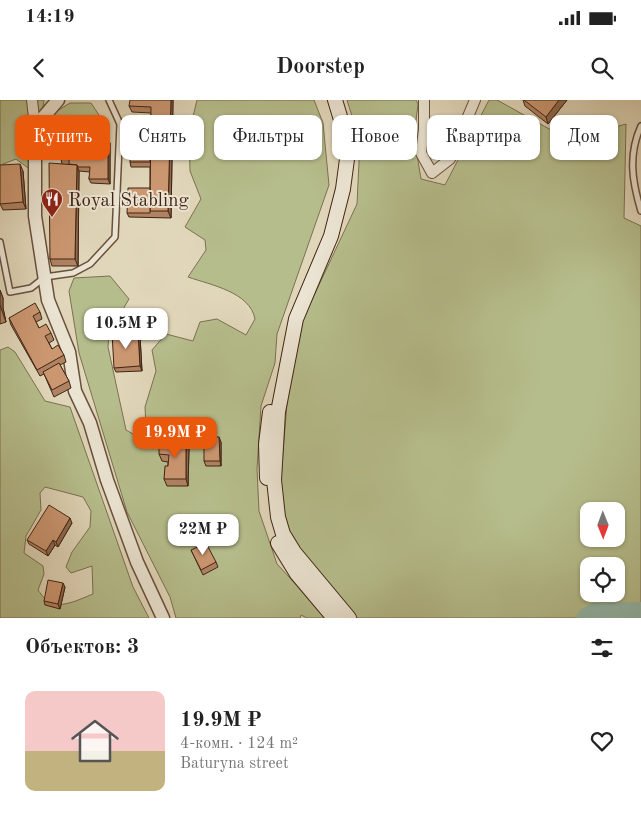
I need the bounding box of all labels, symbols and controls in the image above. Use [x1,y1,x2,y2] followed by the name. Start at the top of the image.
[25,8,74,27] text: 14:19
[25,54,53,82] icon: back
[588,54,616,82] icon: search
[276,56,365,78] text: Doorstep
[15,115,110,160] chip: Купить
[120,115,204,160] chip: Снять
[214,115,322,160] chip: Фильтры
[332,115,417,160] chip: Новое
[427,115,540,160] chip: Квартира
[550,115,618,160] chip: Дом
[40,187,64,218] restaurant icon: Royal Stabling
[68,192,189,211] place label: Royal Stabling
[80,308,172,350] pin: 10.5M ₽
[95,316,157,332] text: 10.5M ₽
[129,416,221,459] pin: 19.9M ₽
[144,425,206,441] text: 19.9M ₽
[580,502,625,548] north arrow
[580,502,625,602] map controls
[168,514,238,556] pin: 22M ₽
[179,522,227,538] text: 22M ₽
[580,557,625,602] button: locate
[588,634,616,662] icon: filters
[25,637,139,658] text: Объектов: 3
[180,710,262,731] text: 19.9M ₽
[65,711,125,771] icon: home
[588,727,616,755] icon: heart
[180,736,298,752] text: 4-комн. · 124 m²
[180,756,289,772] text: Baturyna street

